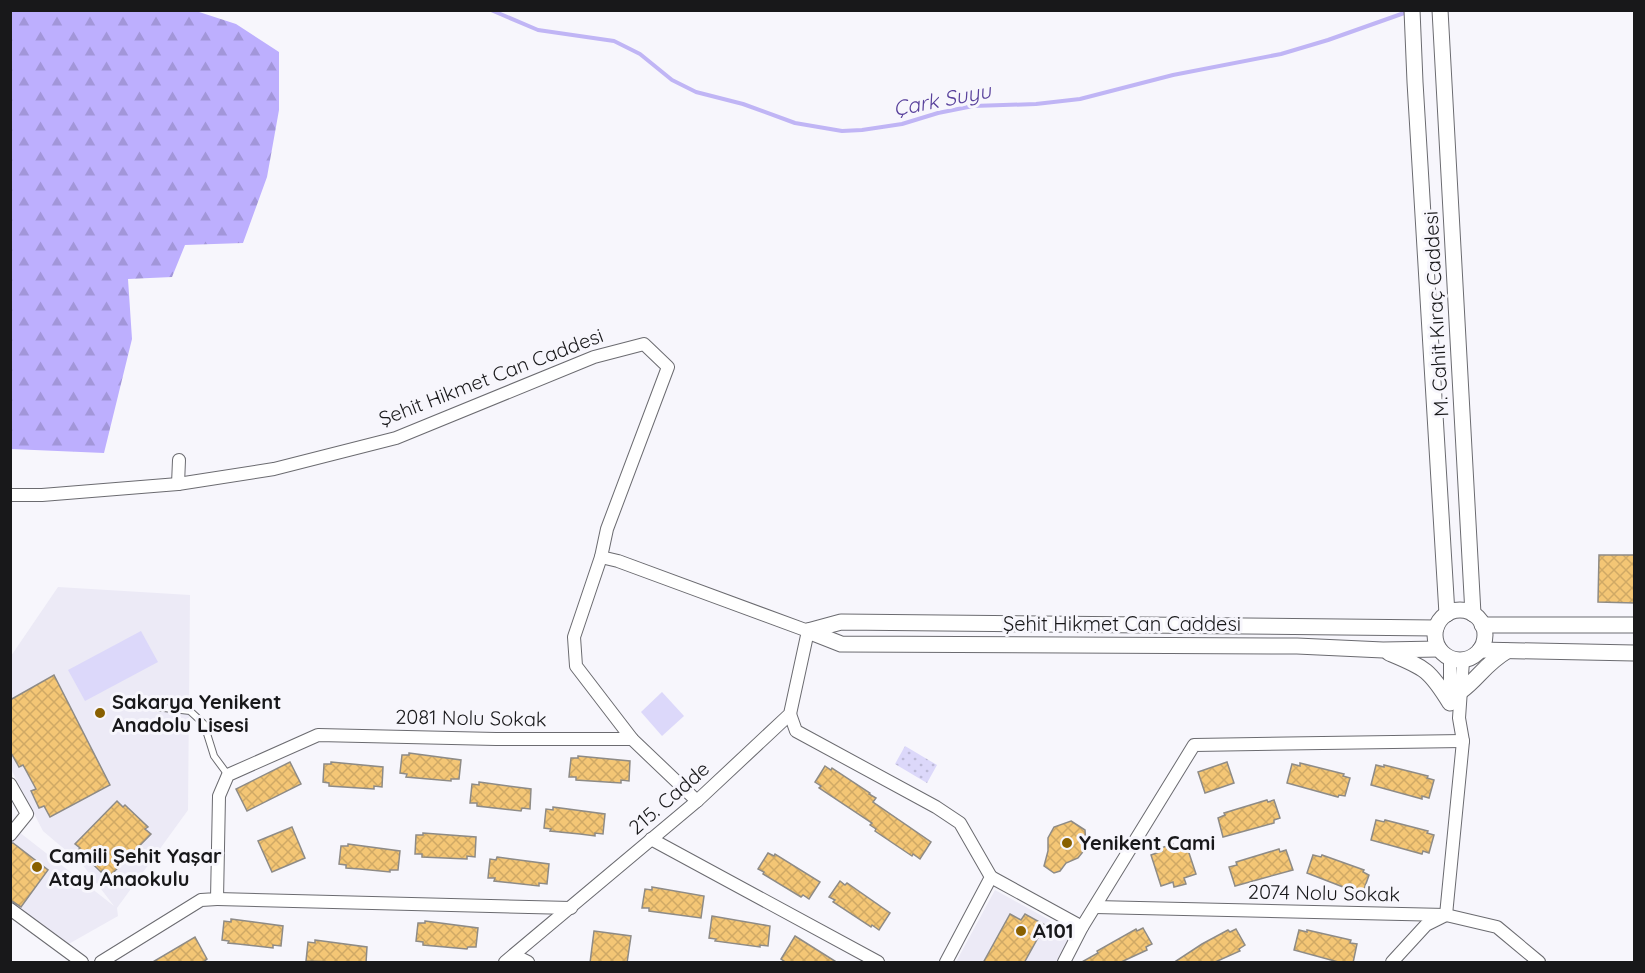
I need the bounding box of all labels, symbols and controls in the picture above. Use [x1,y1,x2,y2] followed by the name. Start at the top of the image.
[891,77,994,121] water label: Çark Suyu
[1418,210,1453,418] street label: M. Cahit Kıraç Caddesi
[375,322,606,431] street label: Şehit Hikmet Can Caddesi
[1003,611,1241,636] street label: Şehit Hikmet Can Caddesi
[112,689,281,737] place label: Sakarya Yenikent Anadolu Lisesi
[395,704,547,731] street label: 2081 Nolu Sokak
[93,706,107,720] marker: Sakarya Yenikent Anadolu Lisesi
[623,756,714,839] street label: 215. Cadde
[1079,830,1215,855] place label: Yenikent Cami
[1060,836,1074,850] marker: Yenikent Cami
[49,843,222,891] place label: Camili Şehit Yaşar Atay Anaokulu
[30,860,44,874] marker: Camili Şehit Yaşar Atay Anaokulu
[1248,879,1400,906] street label: 2074 Nolu Sokak
[1033,918,1074,943] place label: A101
[1014,924,1028,938] marker: A101

